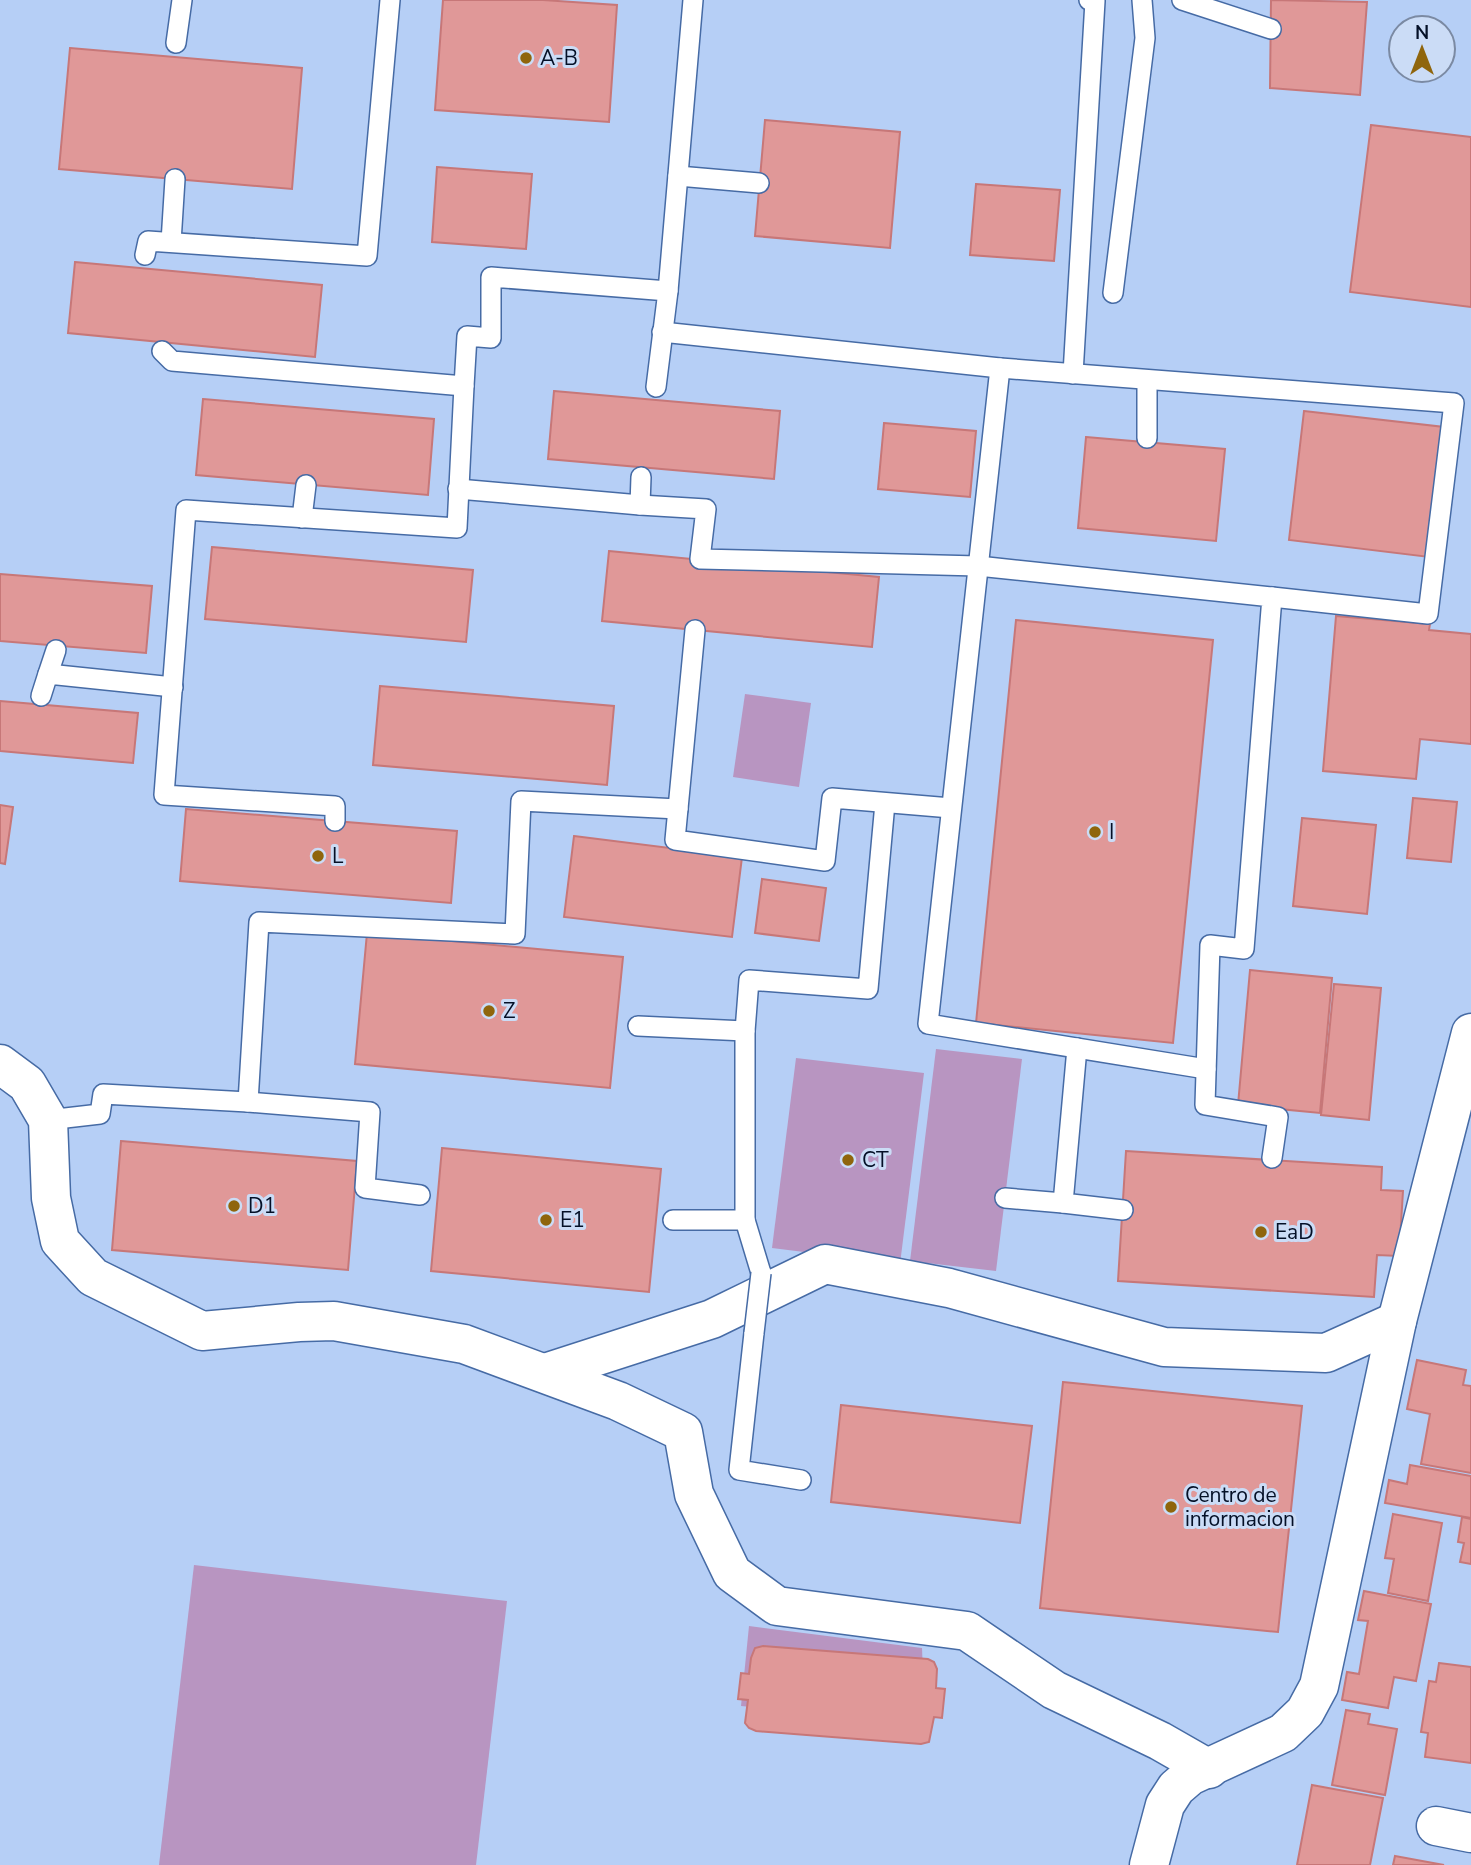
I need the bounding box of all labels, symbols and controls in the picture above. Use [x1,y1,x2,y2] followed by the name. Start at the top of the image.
[1387,14,1457,84] north arrow
[1415,20,1429,46] text: N
[540,44,578,72] place label: A-B
[518,50,534,66] marker: A-B
[1109,818,1114,846] place label: I
[1087,824,1103,840] marker: I
[332,842,344,870] place label: L
[310,848,326,864] marker: L
[503,997,515,1025] place label: Z
[481,1003,497,1019] marker: Z
[862,1146,889,1174] place label: CT
[840,1152,856,1168] marker: CT
[248,1192,276,1220] place label: D1
[226,1198,242,1214] marker: D1
[560,1206,585,1234] place label: E1
[538,1212,554,1228] marker: E1
[1275,1218,1314,1246] place label: EaD
[1253,1224,1269,1240] marker: EaD
[1185,1481,1295,1533] place label: Centro de informacion
[1163,1499,1179,1515] marker: Centro de informacion

